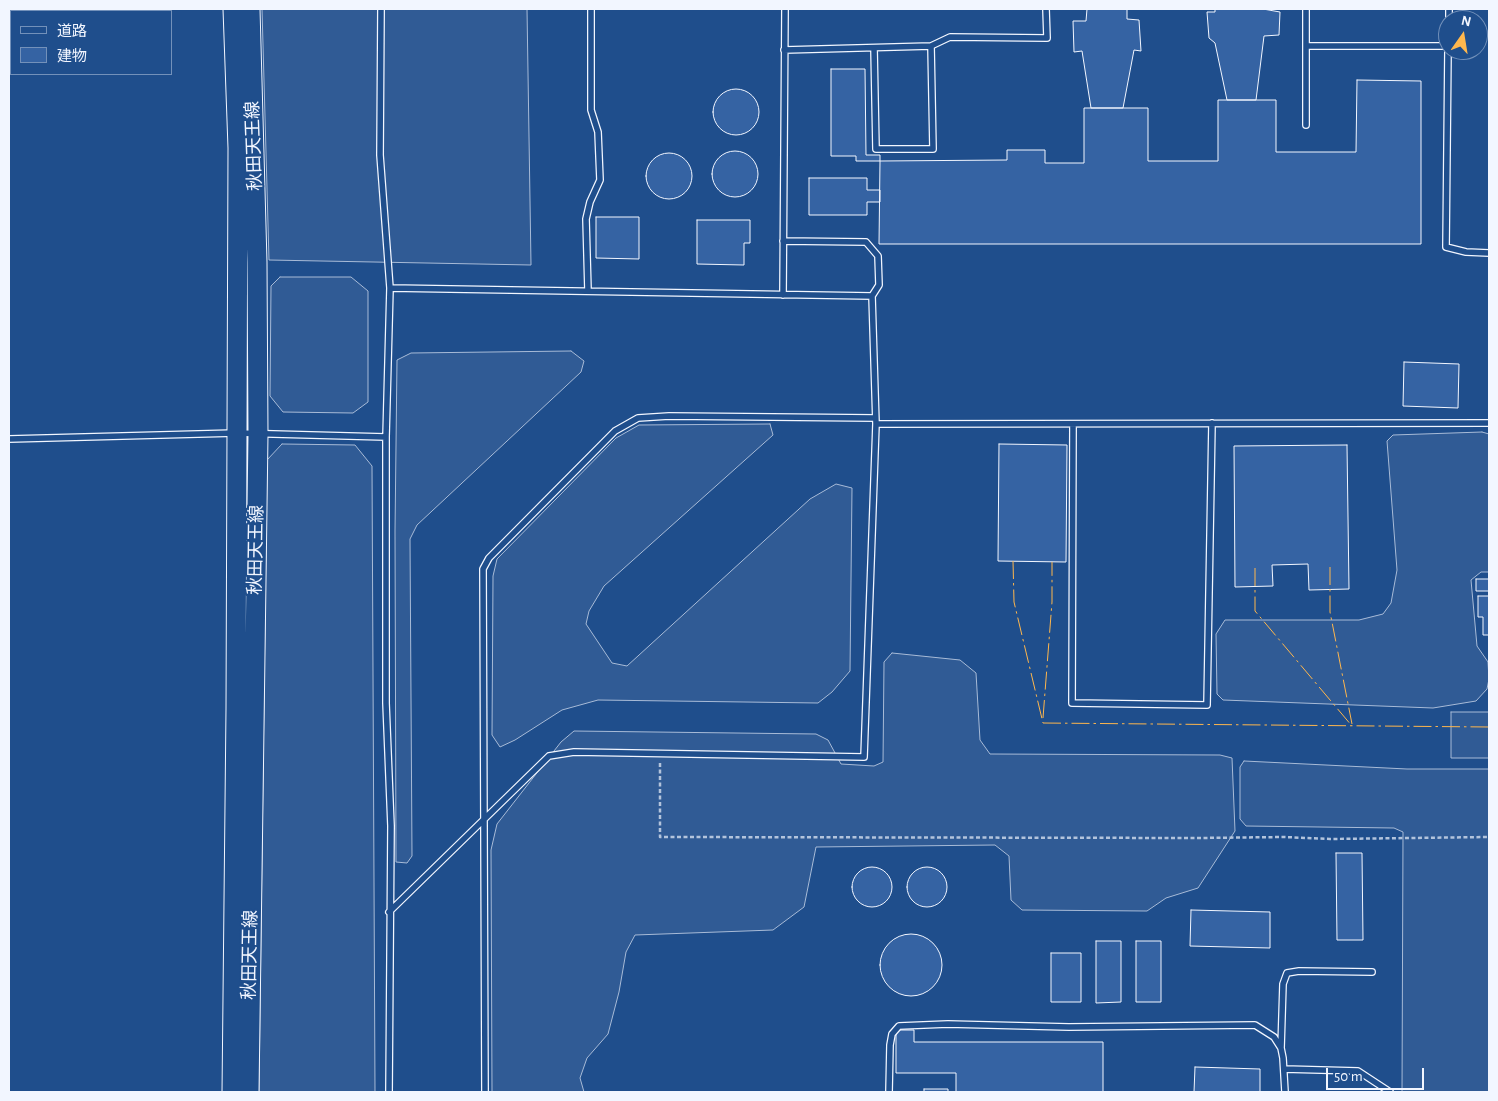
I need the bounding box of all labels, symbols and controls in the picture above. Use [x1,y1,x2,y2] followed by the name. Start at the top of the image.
[10,10,172,75] legend
[1438,10,1488,60] north arrow
[1460,13,1472,29] text: N
[57,24,87,39] text: 道路
[57,49,87,64] text: 建物
[242,101,266,191] street label: 秋田天王線
[244,505,268,595] street label: 秋田天王線
[238,910,262,1000] street label: 秋田天王線
[1328,1058,1426,1090] scale bar
[1334,1069,1363,1084] text: 50 m

